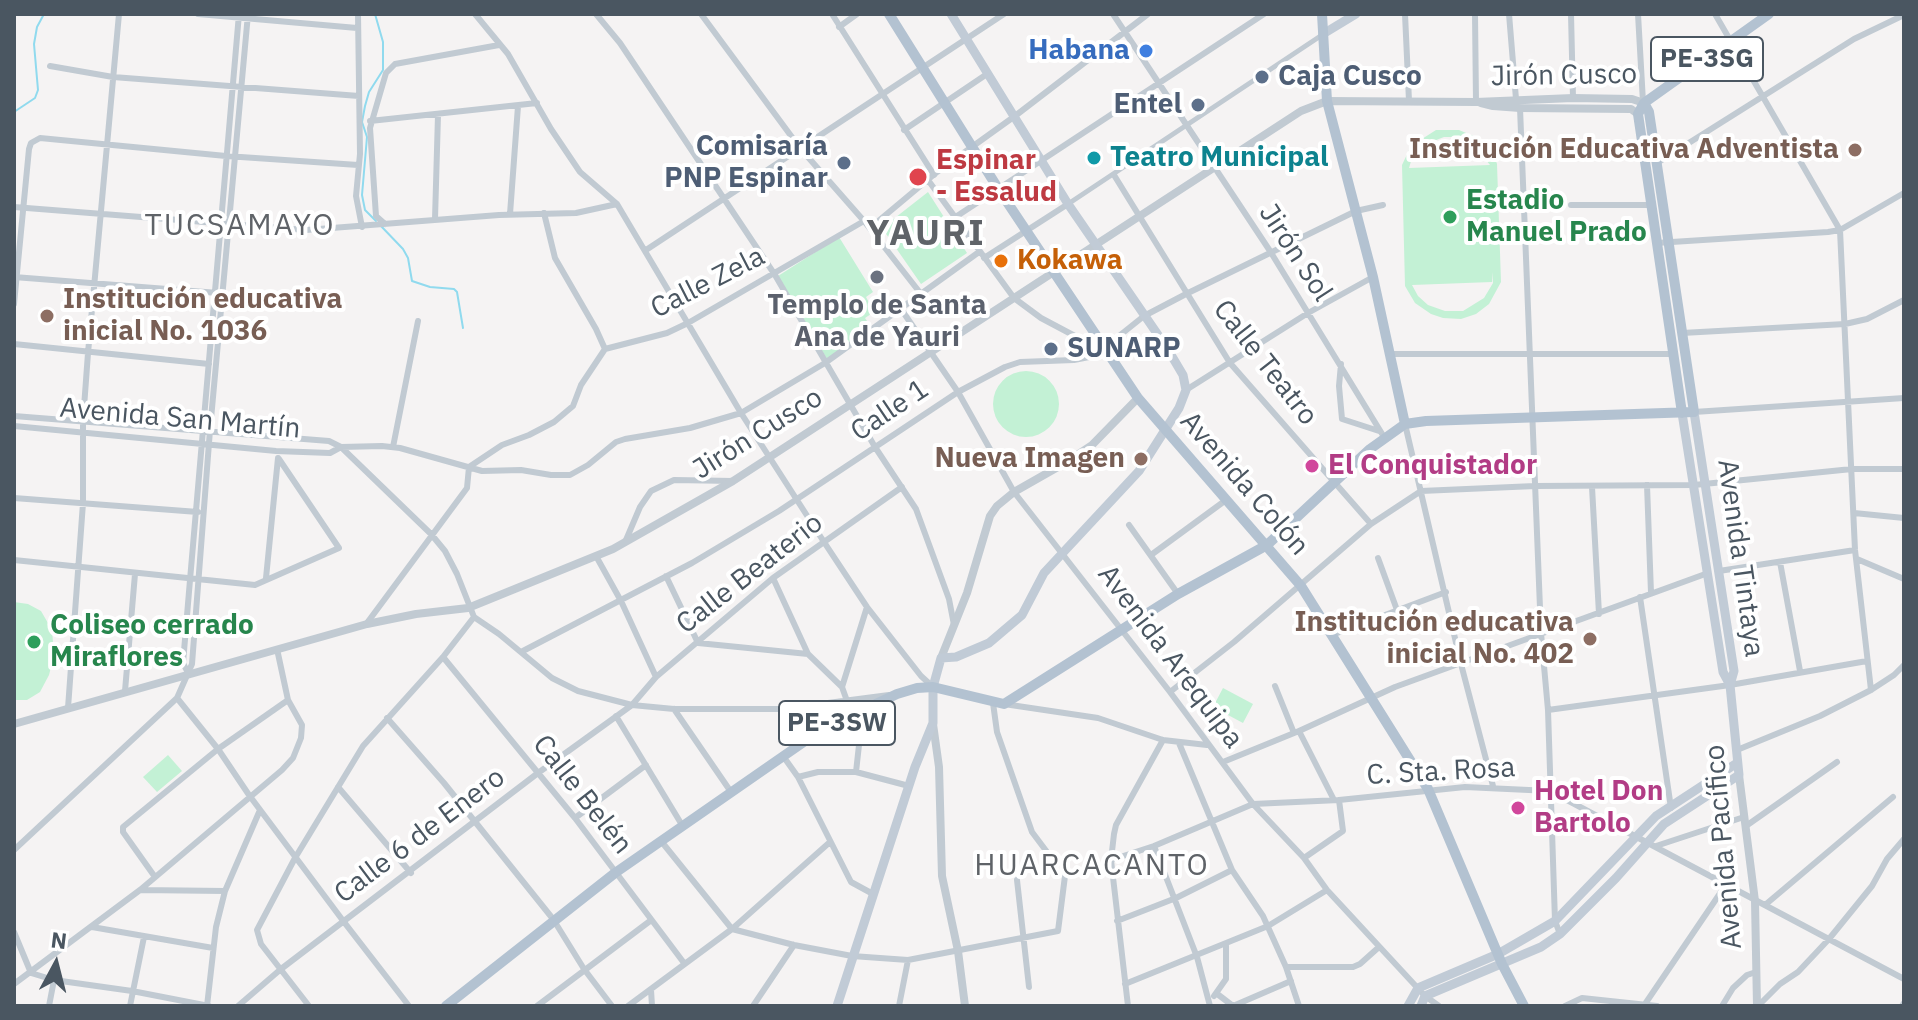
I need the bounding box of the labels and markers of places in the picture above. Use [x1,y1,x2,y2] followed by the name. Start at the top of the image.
[1028,34,1130,68] place label: Habana
[1137,42,1155,60] marker: Habana
[1278,60,1422,94] place label: Caja Cusco
[1253,68,1271,86] marker: Caja Cusco
[1113,88,1182,122] place label: Entel
[1189,96,1207,114] marker: Entel
[664,130,828,196] place label: Comisaría PNP Espinar
[1409,133,1839,167] place label: Institución Educativa Adventista
[1110,141,1329,175] place label: Teatro Municipal
[1846,141,1864,159] marker: Institución Educativa Adventista
[936,144,1057,210] place label: Espinar - Essalud
[1085,149,1103,167] marker: Teatro Municipal
[835,154,853,172] marker: Comisaría PNP Espinar
[907,166,929,188] marker: Espinar - Essalud
[1466,184,1647,250] place label: Estadio Manuel Prado
[1441,208,1459,226] marker: Estadio Manuel Prado
[1017,244,1123,278] place label: Kokawa
[992,252,1010,270] marker: Kokawa
[868,268,886,286] marker: Templo de Santa Ana de Yauri
[63,283,343,349] place label: Institución educativa inicial No. 1036
[767,289,987,355] place label: Templo de Santa Ana de Yauri
[38,307,56,325] marker: Institución educativa inicial No. 1036
[1067,332,1181,366] place label: SUNARP
[1042,340,1060,358] marker: SUNARP
[934,442,1125,476] place label: Nueva Imagen
[1328,449,1537,483] place label: El Conquistador
[1132,450,1150,468] marker: Nueva Imagen
[1303,457,1321,475] marker: El Conquistador
[1294,606,1574,672] place label: Institución educativa inicial No. 402
[50,609,254,675] place label: Coliseo cerrado Miraflores
[1581,630,1599,648] marker: Institución educativa inicial No. 402
[25,633,43,651] marker: Coliseo cerrado Miraflores
[1534,775,1663,841] place label: Hotel Don Bartolo
[1509,799,1527,817] marker: Hotel Don Bartolo

